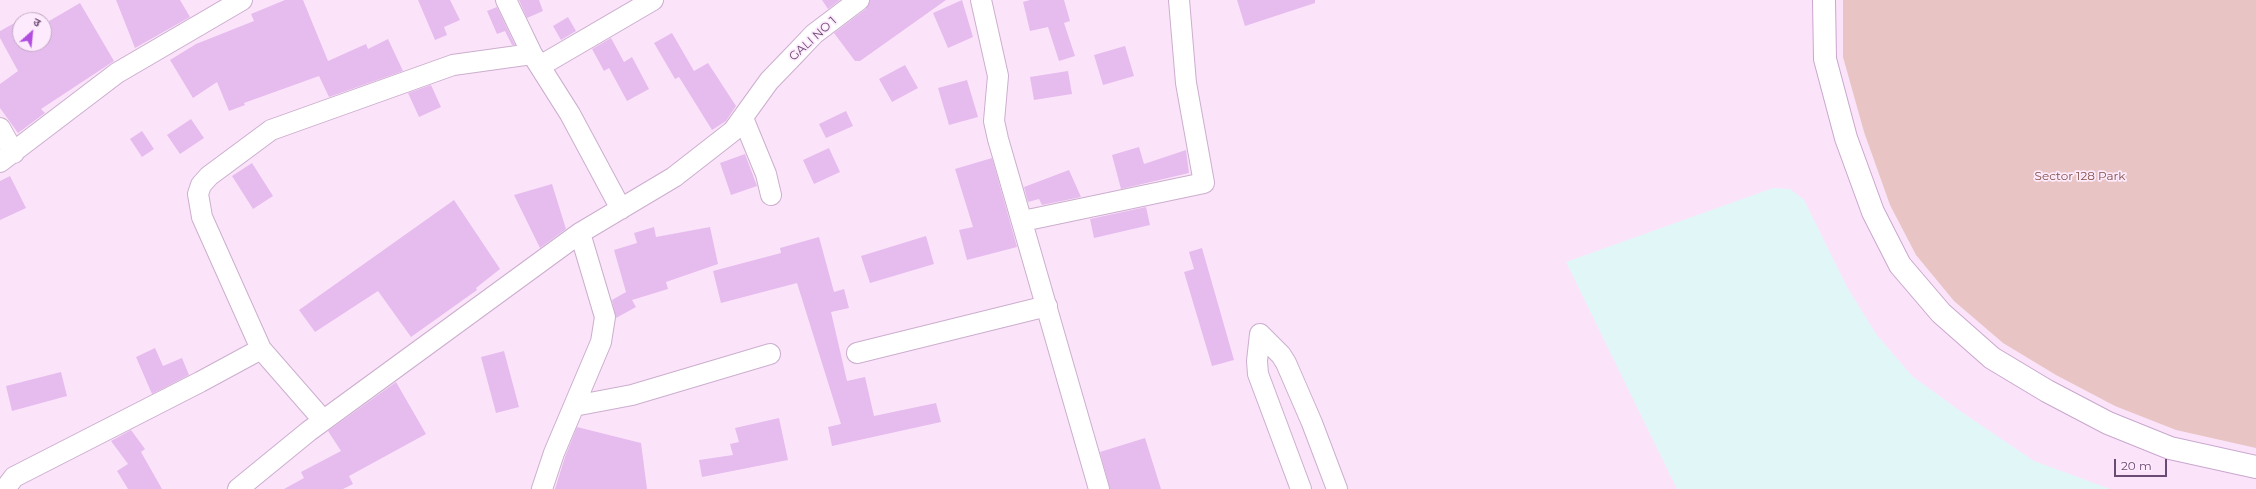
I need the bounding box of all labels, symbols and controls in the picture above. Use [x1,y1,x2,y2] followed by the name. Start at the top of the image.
[12,12,52,52] north arrow
[786,14,840,64] street label: GALI NO 1
[31,15,43,30] text: उ
[2035,169,2125,183] park label: Sector 128 Park
[2116,451,2169,477] scale bar
[2121,458,2152,473] text: 20 m

